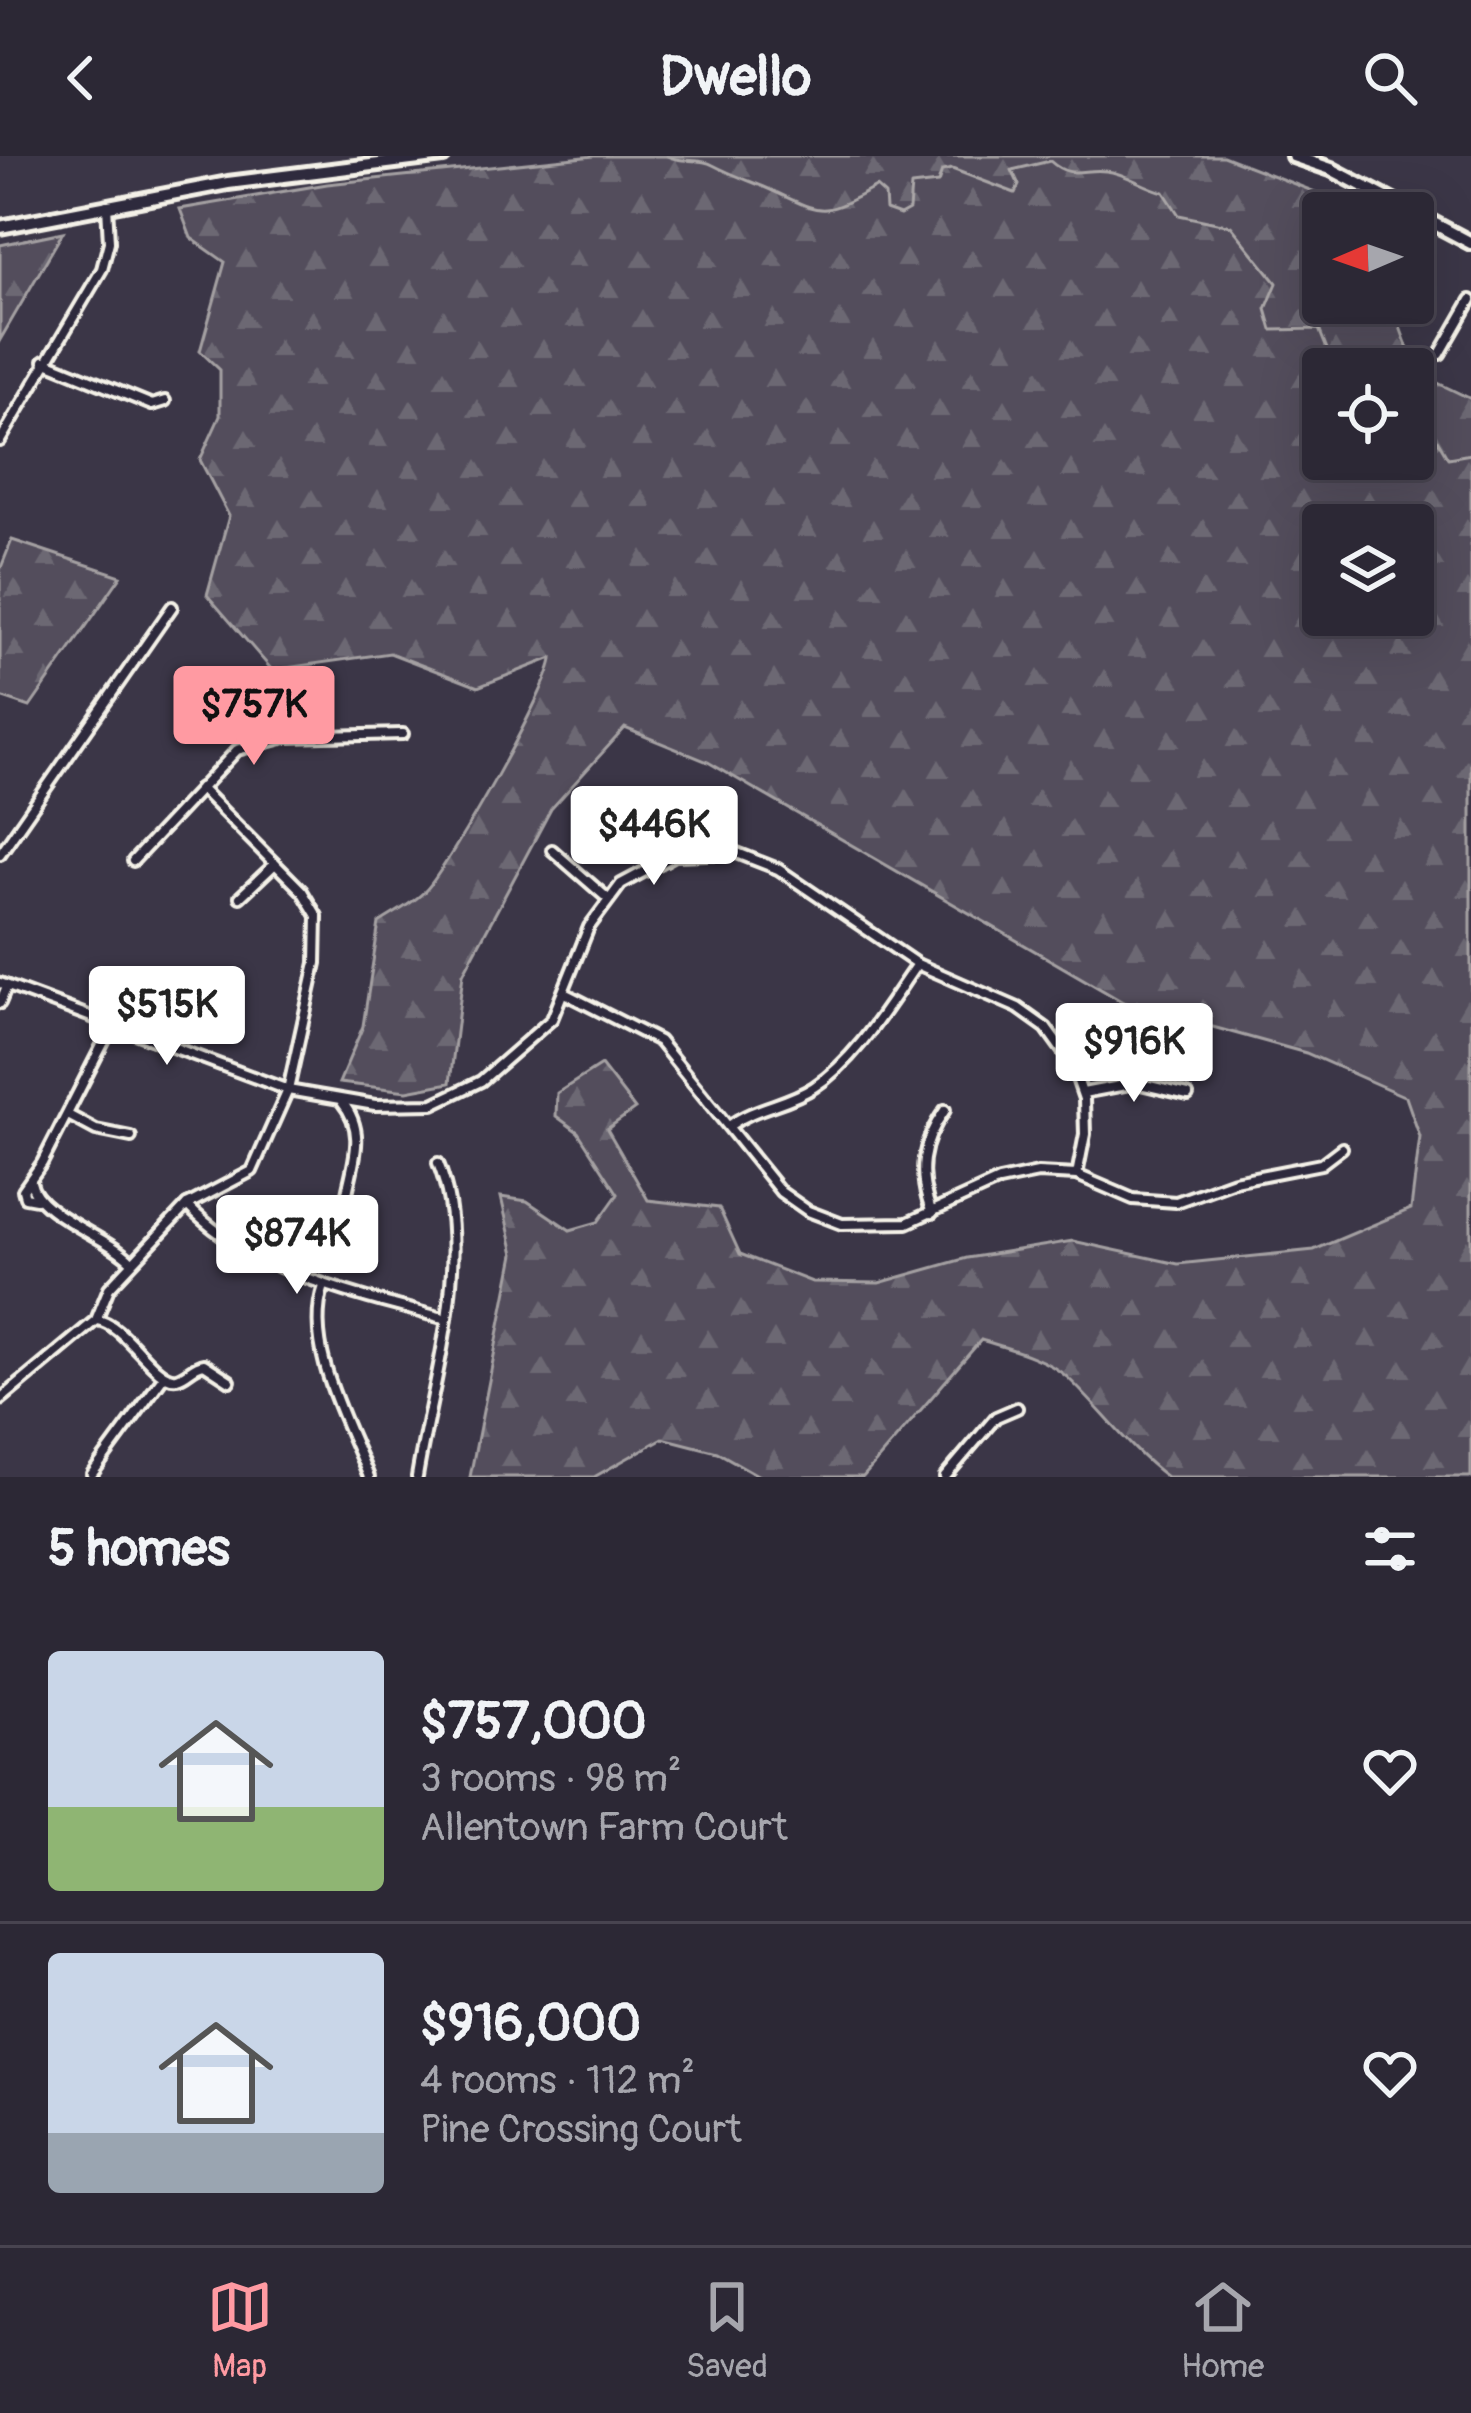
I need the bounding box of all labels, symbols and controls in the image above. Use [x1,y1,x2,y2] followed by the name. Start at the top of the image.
[660,44,811,112] text: Dwello
[48,45,114,111] icon: back
[1357,45,1423,111] icon: search
[1302,192,1434,324] north arrow
[1302,192,1434,636] map controls
[1302,348,1434,480] button: locate
[1302,504,1434,636] button: layers
[170,666,338,768] pin: $757K
[200,680,308,729] text: $757K
[570,786,738,888] pin: $446K
[598,800,710,849] text: $446K
[83,966,251,1068] pin: $515K
[116,980,218,1029] text: $515K
[1050,1003,1218,1105] pin: $916K
[1083,1017,1185,1066] text: $916K
[213,1195,381,1297] pin: $874K
[243,1209,351,1258] text: $874K
[1357,1516,1423,1582] icon: filters
[48,1517,230,1581] text: 5 homes
[420,1690,647,1754] text: $757,000
[144,1699,288,1843] icon: home
[1357,1738,1423,1804] icon: heart
[420,1754,681,1803] text: 3 rooms · 98 m²
[420,1803,788,1852] text: Allentown Farm Court
[420,1992,641,2056] text: $916,000
[144,2001,288,2145] icon: home
[1357,2040,1423,2106] icon: heart
[420,2056,695,2105] text: 4 rooms · 112 m²
[420,2105,742,2154] text: Pine Crossing Court
[207,2274,273,2387] tab: Map
[686,2274,768,2387] tab: Saved
[1181,2274,1264,2387] tab: Home

